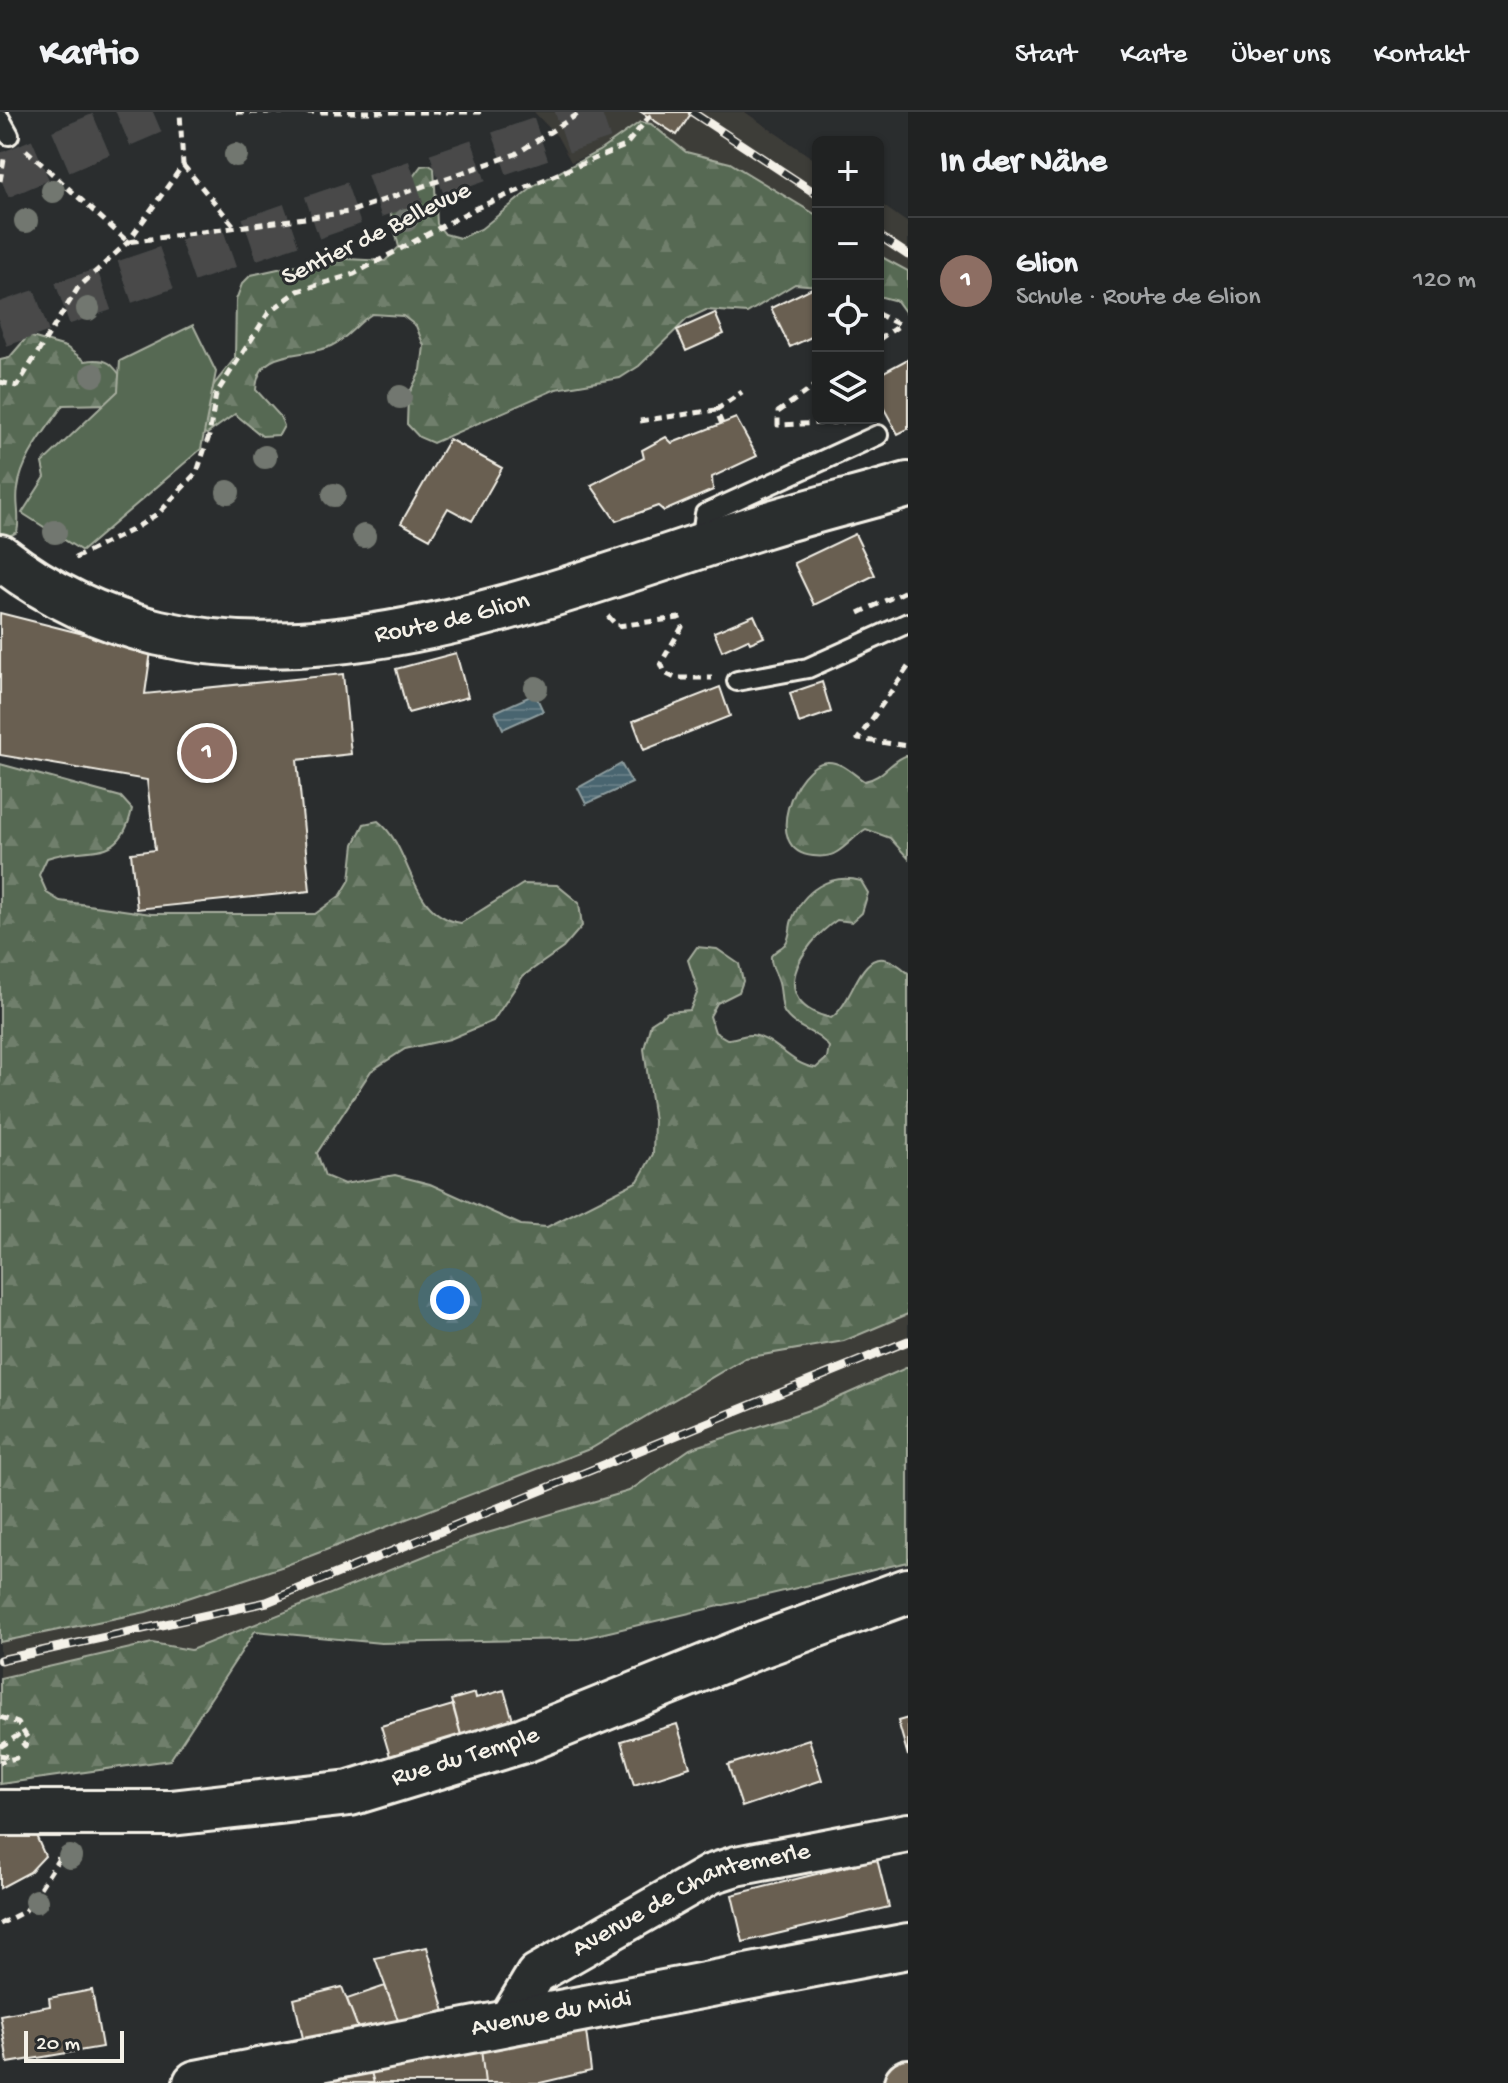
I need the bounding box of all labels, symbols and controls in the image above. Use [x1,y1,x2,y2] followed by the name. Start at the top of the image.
[40,33,139,77] text: Kartio
[1015,39,1076,72] text: Start
[1120,39,1187,72] text: Karte
[1231,39,1330,72] text: Über uns
[1374,39,1468,72] text: Kontakt
[812,136,884,424] map controls
[812,136,884,208] button: +
[940,144,1107,184] text: In der Nähe
[277,176,477,294] street label: Sentier de Bellevue
[812,208,884,280] button: −
[1016,248,1078,283] text: Glion
[961,266,971,297] text: 1
[1413,266,1476,297] text: 120 m
[812,280,884,352] button: locate
[1016,283,1261,314] text: Schule · Route de Glion
[812,352,884,424] button: layers
[373,586,534,651] street label: Route de Glion
[181,723,233,783] pin: 1
[430,1280,470,1320] your location
[388,1720,545,1795] street label: Rue du Temple
[567,1836,813,1965] street label: Avenue de Chantemerle
[469,1984,634,2045] street label: Avenue du Midi
[24,2027,124,2063] scale bar
[36,2032,80,2058] text: 20 m

